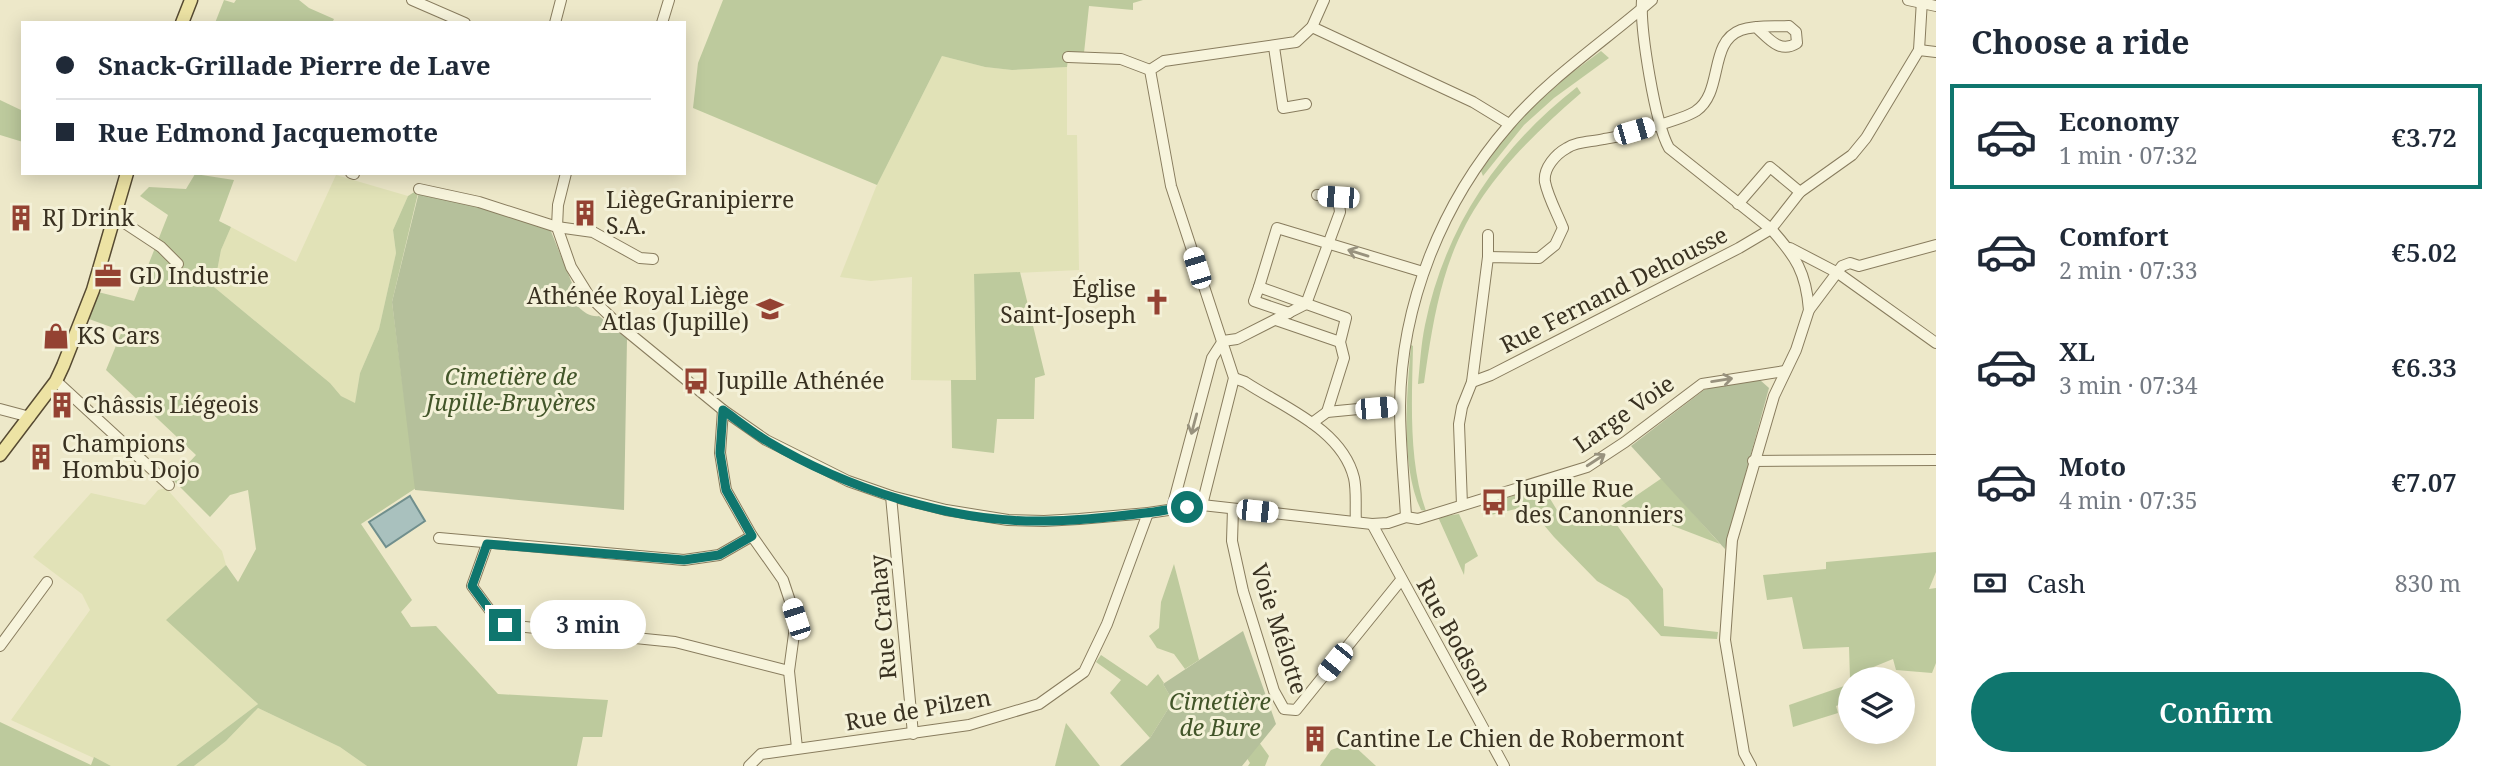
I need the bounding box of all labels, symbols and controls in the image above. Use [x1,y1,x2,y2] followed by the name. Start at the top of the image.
[1971,20,2190,63] text: Choose a ride
[98,47,491,83] text: Snack-Grillade Pierre de Lave
[2059,103,2179,139] text: Economy
[1975,105,2038,168] icon: car
[98,114,438,150] text: Rue Edmond Jacquemotte
[1611,115,1658,147] car
[2391,119,2457,155] text: €3.72
[2059,139,2197,171] text: 1 min · 07:32
[606,183,794,241] place label: LiègeGranipierre S.A.
[1317,185,1360,209] car
[570,198,600,228] building icon: LiègeGranipierre S.A.
[42,201,135,233] place label: RJ Drink
[6,203,36,233] building icon: RJ Drink
[1494,218,1733,360] street label: Rue Fernand Dehousse
[2059,218,2169,254] text: Comfort
[1975,220,2038,283] icon: car
[2391,234,2457,270] text: €5.02
[1181,245,1214,291] car
[1347,245,1369,258] one-way arrow
[2059,254,2197,286] text: 2 min · 07:33
[129,259,269,291] place label: GD Industrie
[93,261,123,291] office icon: GD Industrie
[1000,272,1136,330] place label: Église Saint-Joseph
[527,279,749,337] place label: Athénée Royal Liège Atlas (Jupille)
[1142,287,1172,317] church icon: Église Saint-Joseph
[755,294,785,324] school or university icon: Athénée Royal Liège Atlas (Jupille)
[77,319,160,351] place label: KS Cars
[41,321,71,351] shop icon: KS Cars
[2059,333,2095,369] text: XL
[1975,335,2038,398] icon: car
[2391,349,2457,385] text: €6.33
[422,360,596,418] park label: Cimetière de Jupille-Bruyères
[716,364,885,396] place label: Jupille Athénée
[681,366,711,396] bus stop icon: Jupille Athénée
[1567,367,1680,460] street label: Large Voie
[2059,369,2197,401] text: 3 min · 07:34
[1710,373,1733,386] one-way arrow
[83,388,259,420] place label: Châssis Liégeois
[47,390,77,420] building icon: Châssis Liégeois
[1355,396,1398,420] car
[1187,413,1200,435] one-way arrow
[62,427,200,485] place label: Champions Hombu Dojo
[26,442,56,472] building icon: Champions Hombu Dojo
[2059,448,2126,484] text: Moto
[1975,450,2038,513] icon: car
[1586,453,1605,468] one-way arrow
[2391,464,2457,500] text: €7.07
[1514,472,1684,530] place label: Jupille Rue des Canonniers
[2059,484,2197,516] text: 4 min · 07:35
[1479,487,1509,517] bus stop icon: Jupille Rue des Canonniers
[1171,491,1203,523] route start
[1236,498,1279,524] car
[861,553,903,681] street label: Rue Crahay
[1244,559,1316,698] street label: Voie Mélotte
[1971,564,2009,602] icon: cash
[2027,565,2086,601] text: Cash
[2395,567,2461,599] text: 830 m
[1410,571,1500,700] street label: Rue Bodson
[780,596,813,642] car
[530,600,645,650] callout: 3 min
[556,608,620,640] text: 3 min
[489,609,521,641] route end
[1314,639,1357,685] car
[1838,667,1915,744] map controls
[1838,667,1915,744] button: layers
[1971,672,2461,752] button: Confirm
[842,680,993,738] street label: Rue de Pilzen
[1169,685,1271,743] park label: Cimetière de Bure
[1336,722,1684,754] place label: Cantine Le Chien de Robermont
[1300,724,1330,754] building icon: Cantine Le Chien de Robermont

